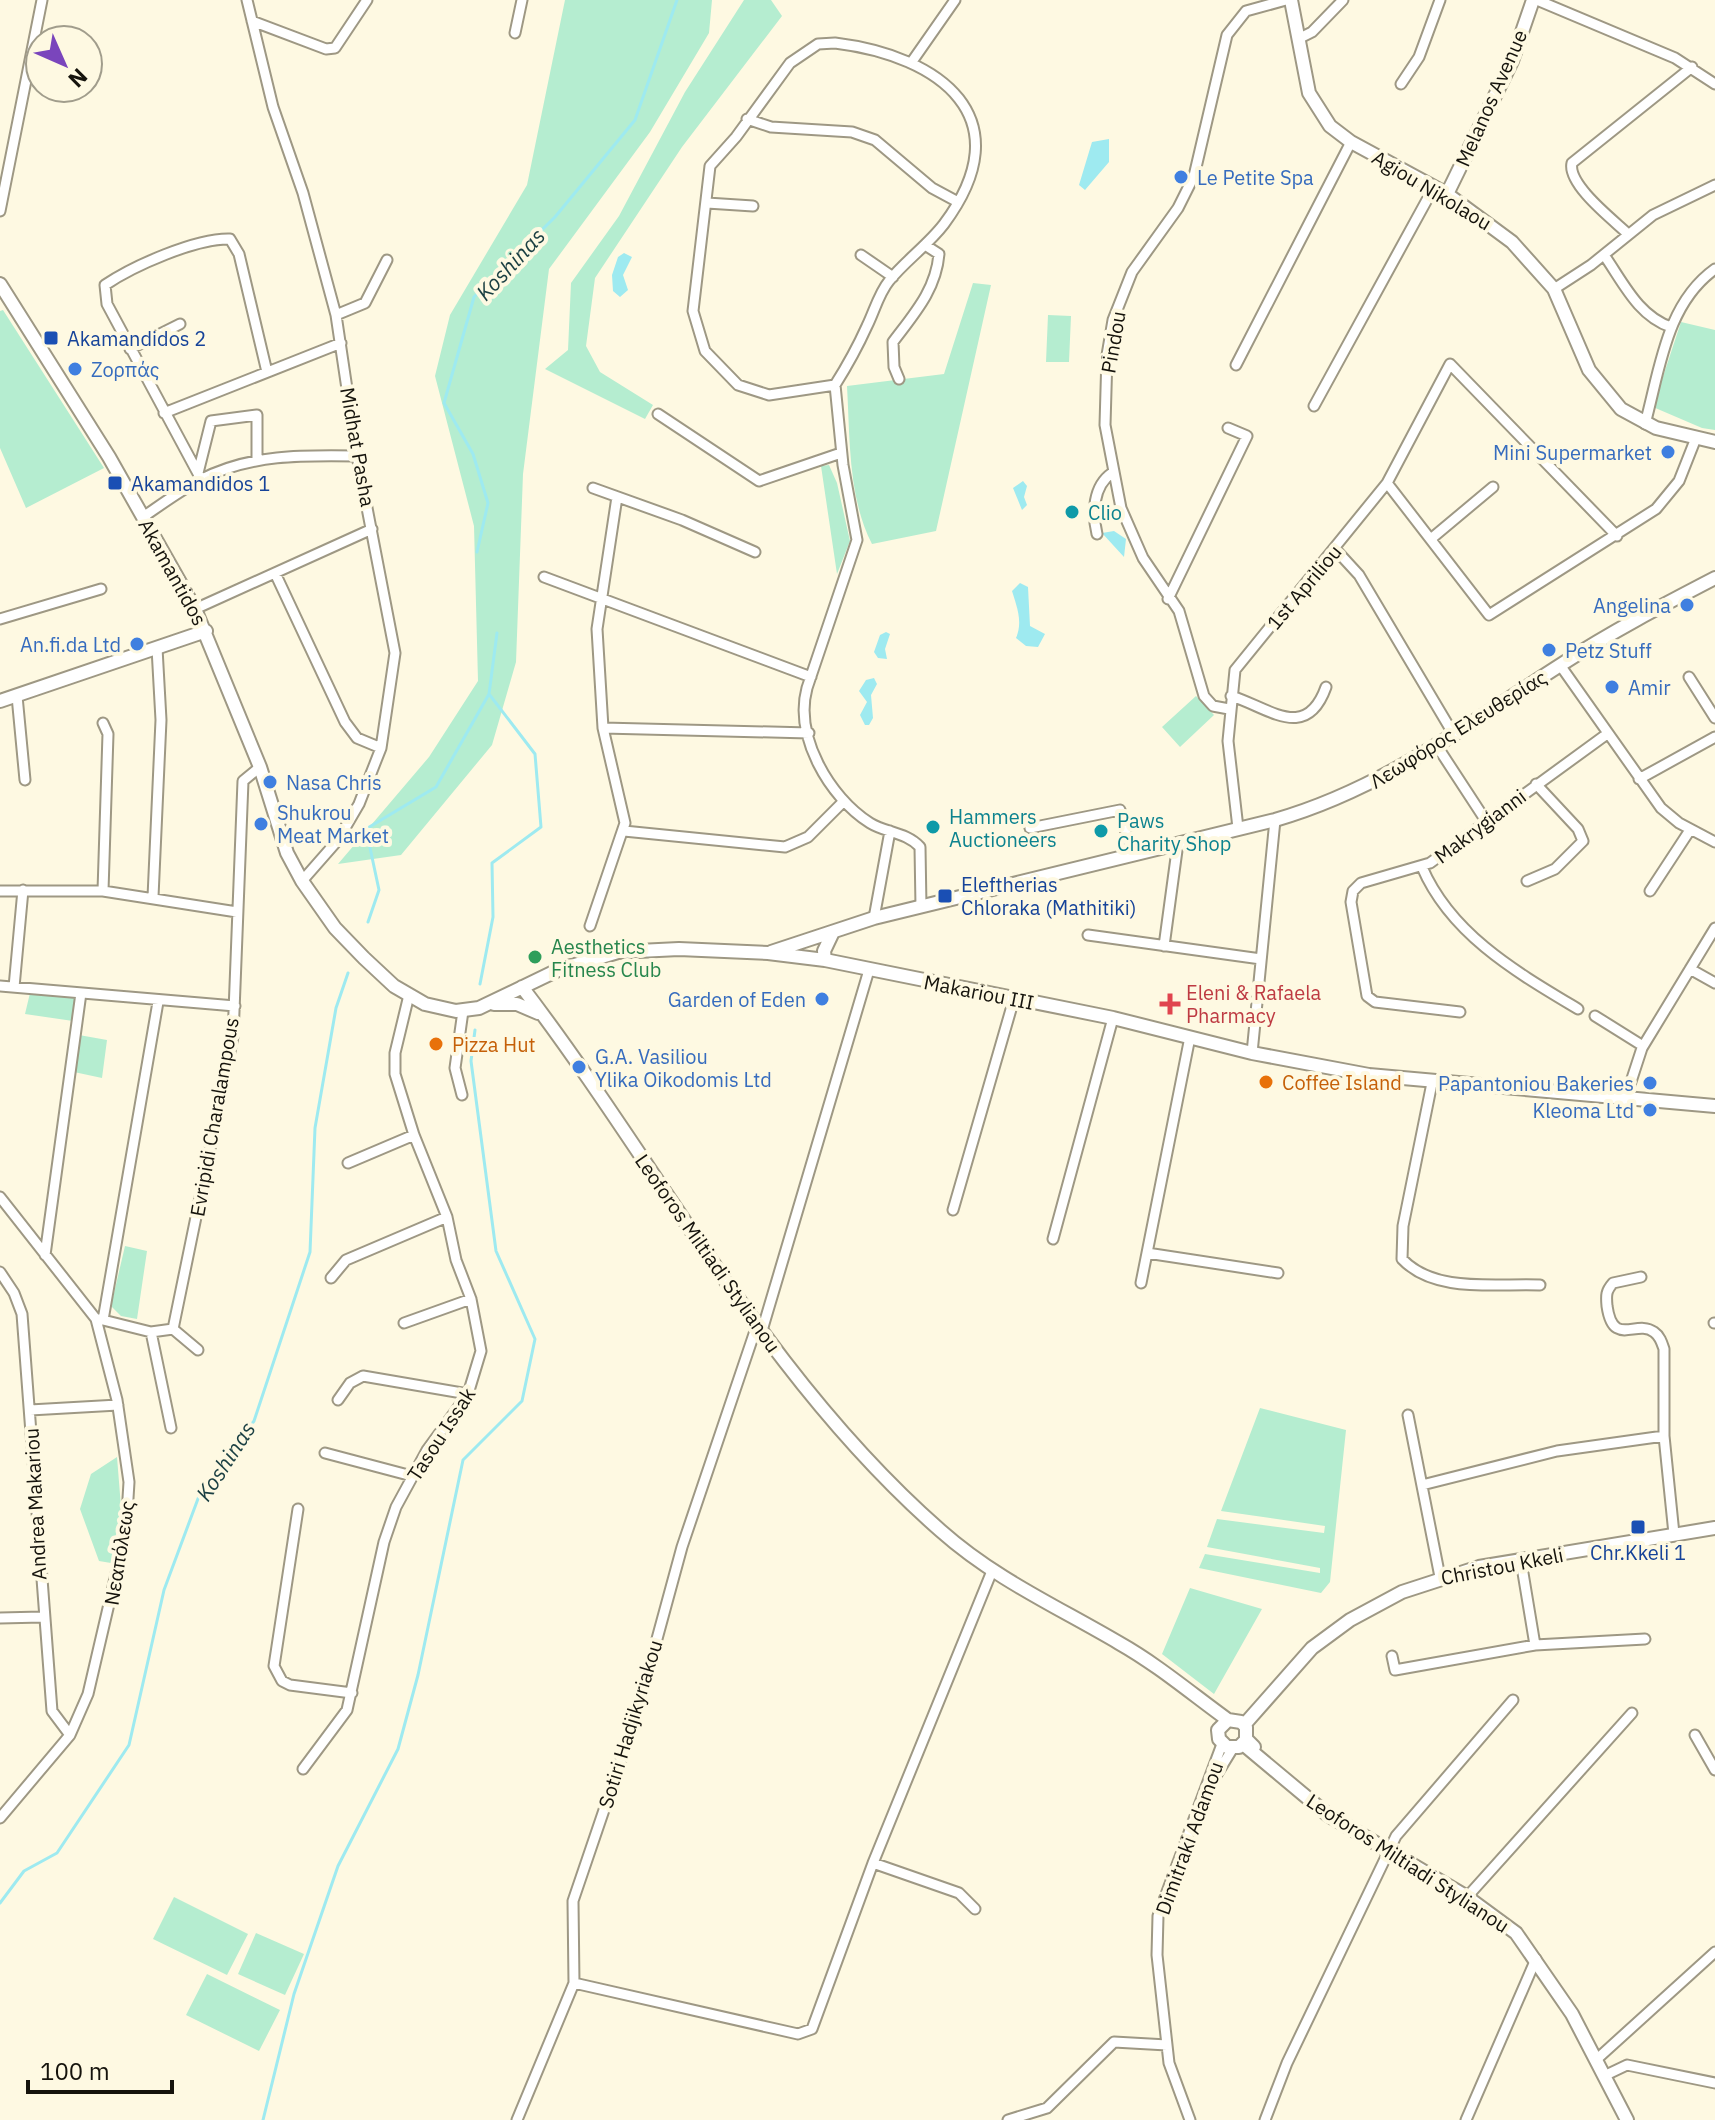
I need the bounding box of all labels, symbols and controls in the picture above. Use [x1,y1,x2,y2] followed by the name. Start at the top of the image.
[24,24,104,104] north arrow
[1449,25,1533,171] street label: Melanos Avenue
[63,63,94,94] text: N
[1367,144,1497,236] street label: Agiou Nikolaou
[1197,164,1314,191] place label: Le Petite Spa
[1172,168,1190,186] marker: Le Petite Spa
[469,222,551,306] water label: Koshinas
[1094,309,1132,375] street label: Pindou
[67,325,206,352] place label: Akamandidos 2
[42,329,60,347] marker: Akamandidos 2
[91,356,159,383] place label: Ζορπάς
[66,360,84,378] marker: Ζορπάς
[334,385,382,509] street label: Midhat Pasha
[1493,439,1652,466] place label: Mini Supermarket
[1659,443,1677,461] marker: Mini Supermarket
[131,470,270,497] place label: Akamandidos 1
[106,474,124,492] marker: Akamandidos 1
[1088,499,1122,526] place label: Clio
[1063,503,1081,521] marker: Clio
[133,514,213,630] street label: Akamantidos
[1261,539,1347,635] street label: 1st Apriliou
[1593,592,1671,619] place label: Angelina
[1678,596,1696,614] marker: Angelina
[20,631,121,658] place label: An.fi.da Ltd
[128,635,146,653] marker: An.fi.da Ltd
[1565,637,1652,664] place label: Petz Stuff
[1540,641,1558,659] marker: Petz Stuff
[1364,663,1552,795] street label: Λεωφόρος Ελευθερίας
[1628,674,1671,701] place label: Amir
[1603,678,1621,696] marker: Amir
[286,769,382,796] place label: Nasa Chris
[261,773,279,791] marker: Nasa Chris
[1429,783,1531,869] street label: Makrygianni
[277,799,389,849] place label: Shukrou Meat Market
[949,803,1057,853] place label: Hammers Auctioneers
[1117,807,1231,857] place label: Paws Charity Shop
[252,815,270,833] marker: Shukrou Meat Market
[924,818,942,836] marker: Hammers Auctioneers
[1092,822,1110,840] marker: Paws Charity Shop
[961,871,1136,921] place label: Eleftherias Chloraka (Mathitiki)
[936,887,954,905] marker: Eleftherias Chloraka (Mathitiki)
[551,933,661,983] place label: Aesthetics Fitness Club
[526,948,544,966] marker: Aesthetics Fitness Club
[922,968,1036,1016] street label: Makariou III
[1186,979,1322,1029] place label: Eleni & Rafaela Pharmacy
[668,986,806,1013] place label: Garden of Eden
[813,990,831,1008] marker: Garden of Eden
[1161,995,1179,1013] marker: Eleni & Rafaela Pharmacy
[183,1015,245,1219] street label: Evripidi Charalampous
[452,1031,536,1058] place label: Pizza Hut
[427,1035,445,1053] marker: Pizza Hut
[595,1043,772,1093] place label: G.A. Vasiliou Ylika Oikodomis Ltd
[570,1058,588,1076] marker: G.A. Vasiliou Ylika Oikodomis Ltd
[1282,1069,1402,1096] place label: Coffee Island
[1438,1070,1634,1097] place label: Papantoniou Bakeries
[1257,1073,1275,1091] marker: Coffee Island
[1641,1074,1659,1092] marker: Papantoniou Bakeries
[1532,1097,1634,1124] place label: Kleoma Ltd
[1641,1101,1659,1119] marker: Kleoma Ltd
[629,1148,787,1358] street label: Leoforos Miltiadi Stylianou
[401,1382,482,1486] street label: Tasou Issak
[189,1416,261,1506] water label: Koshinas
[18,1427,52,1581] street label: Andrea Makariou
[97,1499,141,1607] street label: Νεαπόλεως
[1629,1518,1647,1536] marker: Chr.Kkeli 1
[1590,1539,1686,1566] place label: Chr.Kkeli 1
[1438,1541,1566,1591] street label: Christou Kkeli
[592,1637,668,1811] street label: Sotiri Hadjikyriakou
[1149,1758,1229,1918] street label: Dimitraki Adamou
[1301,1787,1515,1939] street label: Leoforos Miltiadi Stylianou
[28,2044,172,2094] scale bar
[40,2055,110,2087] text: 100 m

